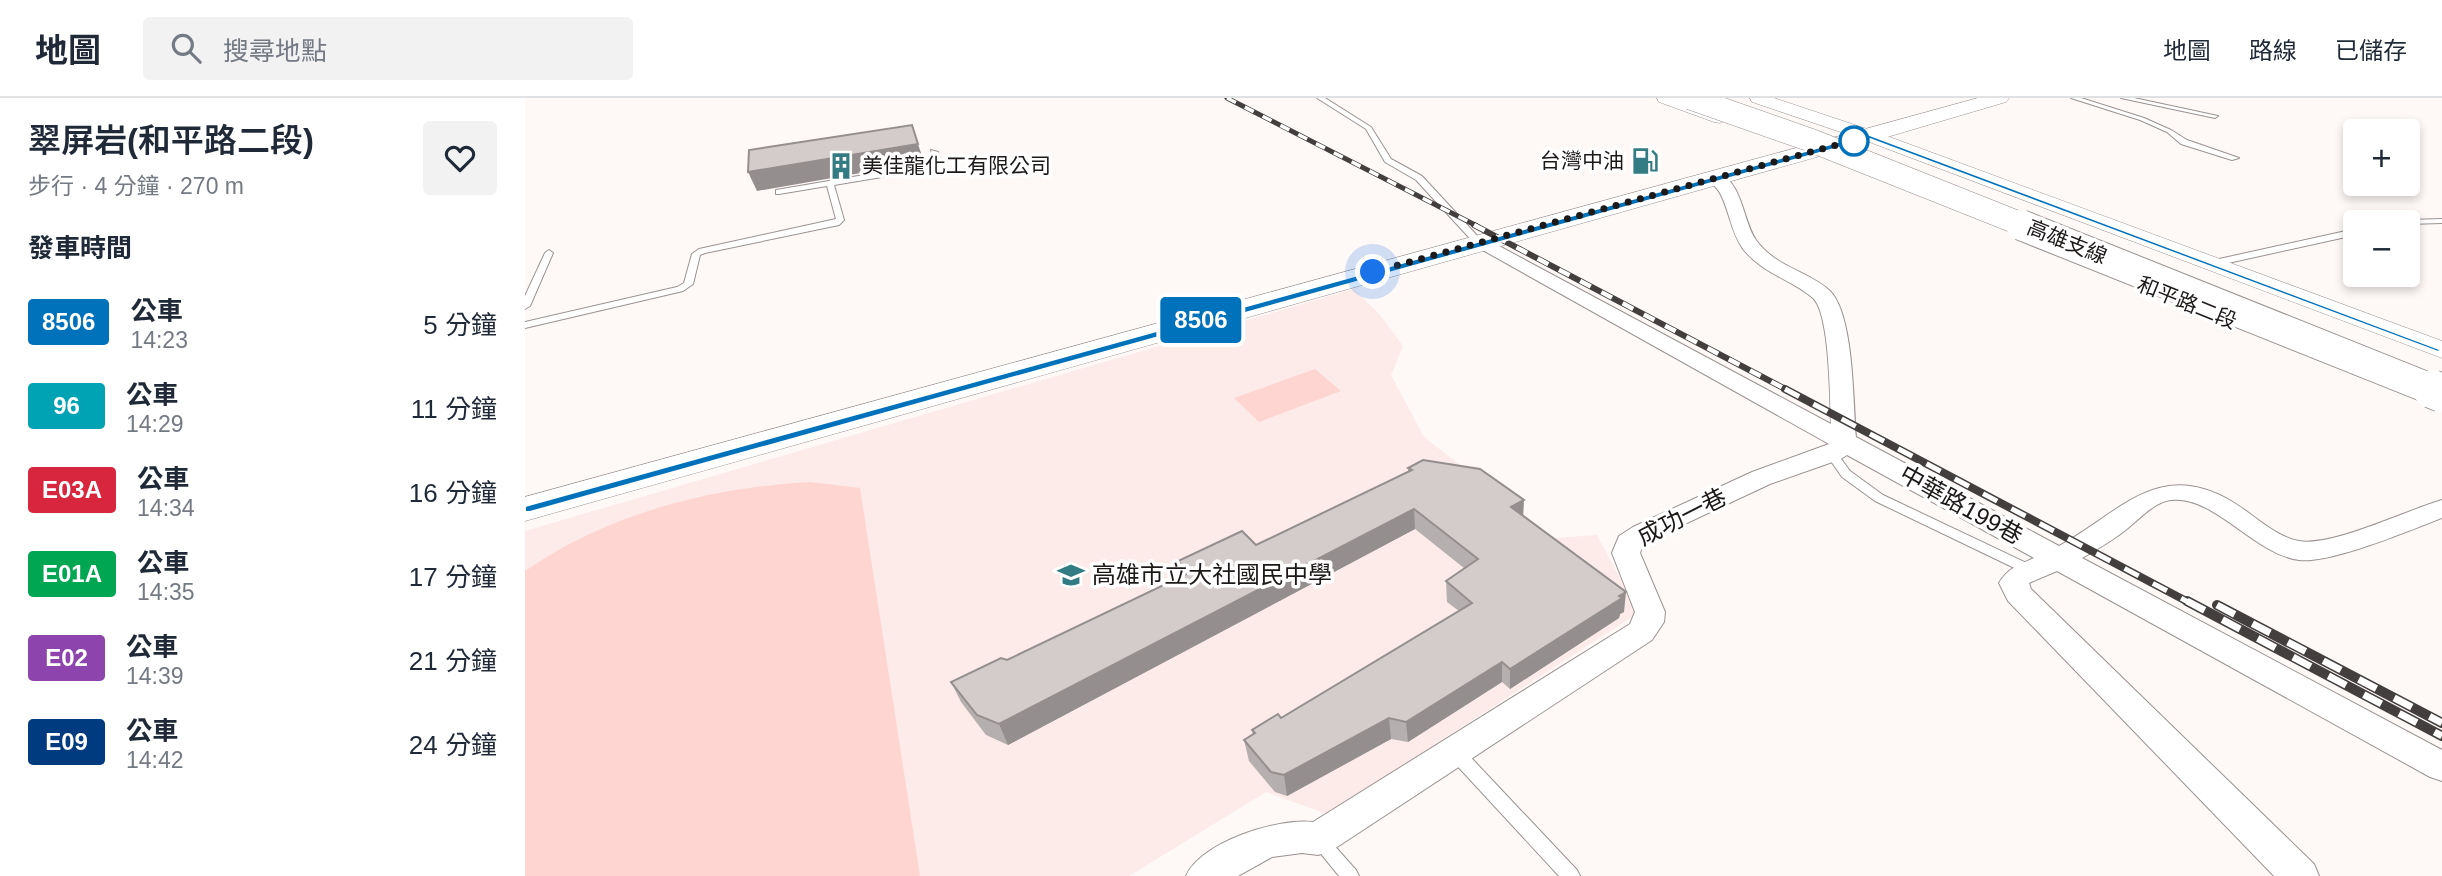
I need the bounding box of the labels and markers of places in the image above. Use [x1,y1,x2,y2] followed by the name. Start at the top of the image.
[1839,126,1869,156] unlabelled marker
[1630,146,1660,176] fuel station icon: 台灣中油
[1540,149,1624,172] place label: 台灣中油
[826,151,856,181] building icon: 美佳龍化工有限公司
[862,154,1051,177] place label: 美佳龍化工有限公司
[1056,560,1086,590] school or university icon: 高雄市立大社國民中學
[1092,561,1332,588] place label: 高雄市立大社國民中學

